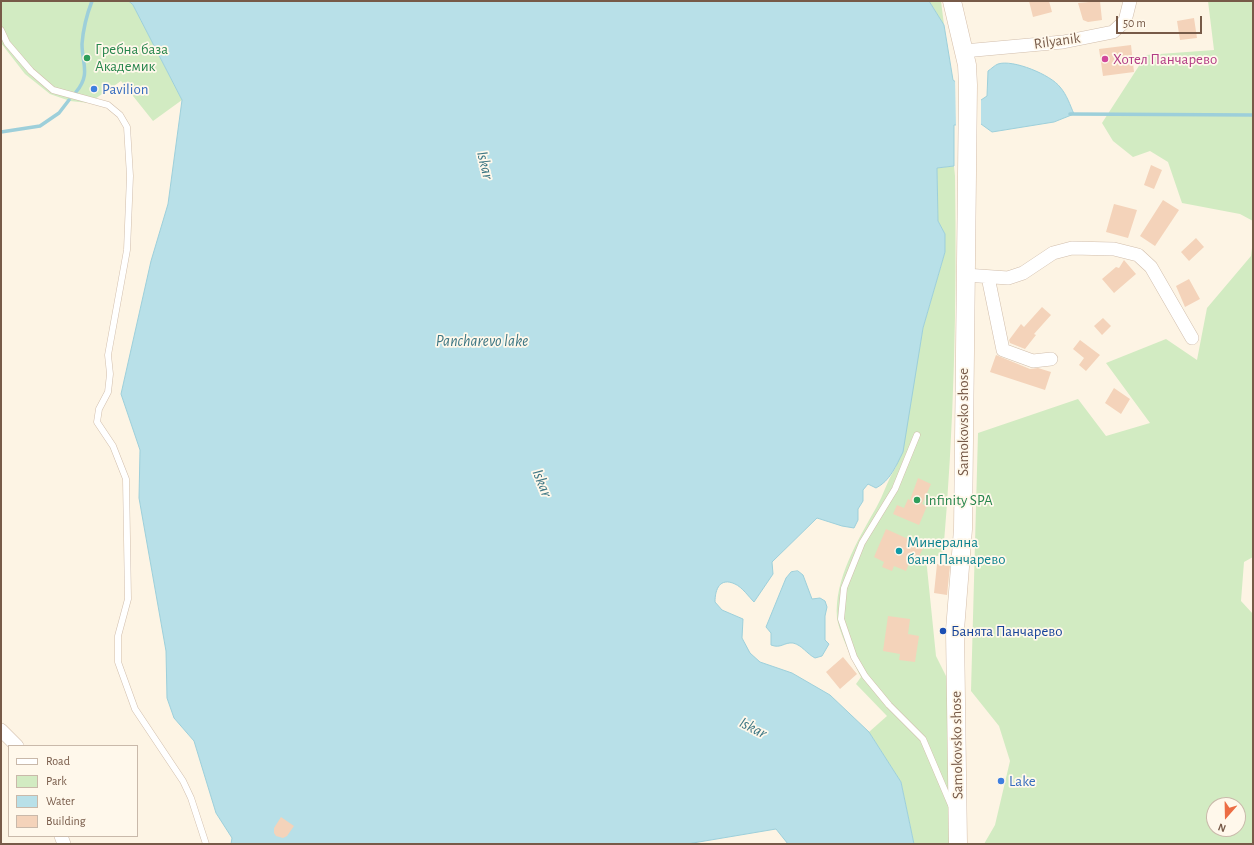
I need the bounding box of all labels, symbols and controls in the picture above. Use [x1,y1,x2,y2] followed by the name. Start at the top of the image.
[1118,8,1204,34] scale bar
[1123,17,1146,29] text: 50 m
[1033,29,1081,53] street label: Rilyanik
[95,40,168,75] place label: Гребна база Академик
[1113,50,1217,68] place label: Хотел Панчарево
[82,53,92,63] marker: Гребна база Академик
[1100,54,1110,64] marker: Хотел Панчарево
[102,80,148,98] place label: Pavilion
[89,84,99,94] marker: Pavilion
[472,149,498,181] water label: Iskar
[436,331,528,351] water label: Pancharevo lake
[954,368,972,476] street label: Samokovsko shose
[528,466,556,500] water label: Iskar
[925,491,993,509] place label: Infinity SPA
[912,495,922,505] marker: Infinity SPA
[907,533,1005,568] place label: Минерална баня Панчарево
[894,546,904,556] marker: Минерална баня Панчарево
[951,622,1063,640] place label: Банята Панчарево
[938,626,948,636] marker: Банята Панчарево
[947,691,967,799] street label: Samokovsko shose
[736,713,770,743] water label: Iskar
[8,745,138,837] legend
[46,755,70,767] text: Road
[1009,772,1036,790] place label: Lake
[46,775,67,787] text: Park
[996,776,1006,786] marker: Lake
[46,795,75,807] text: Water
[1206,797,1246,837] north arrow
[46,815,86,827] text: Building
[1217,821,1228,834] text: N

